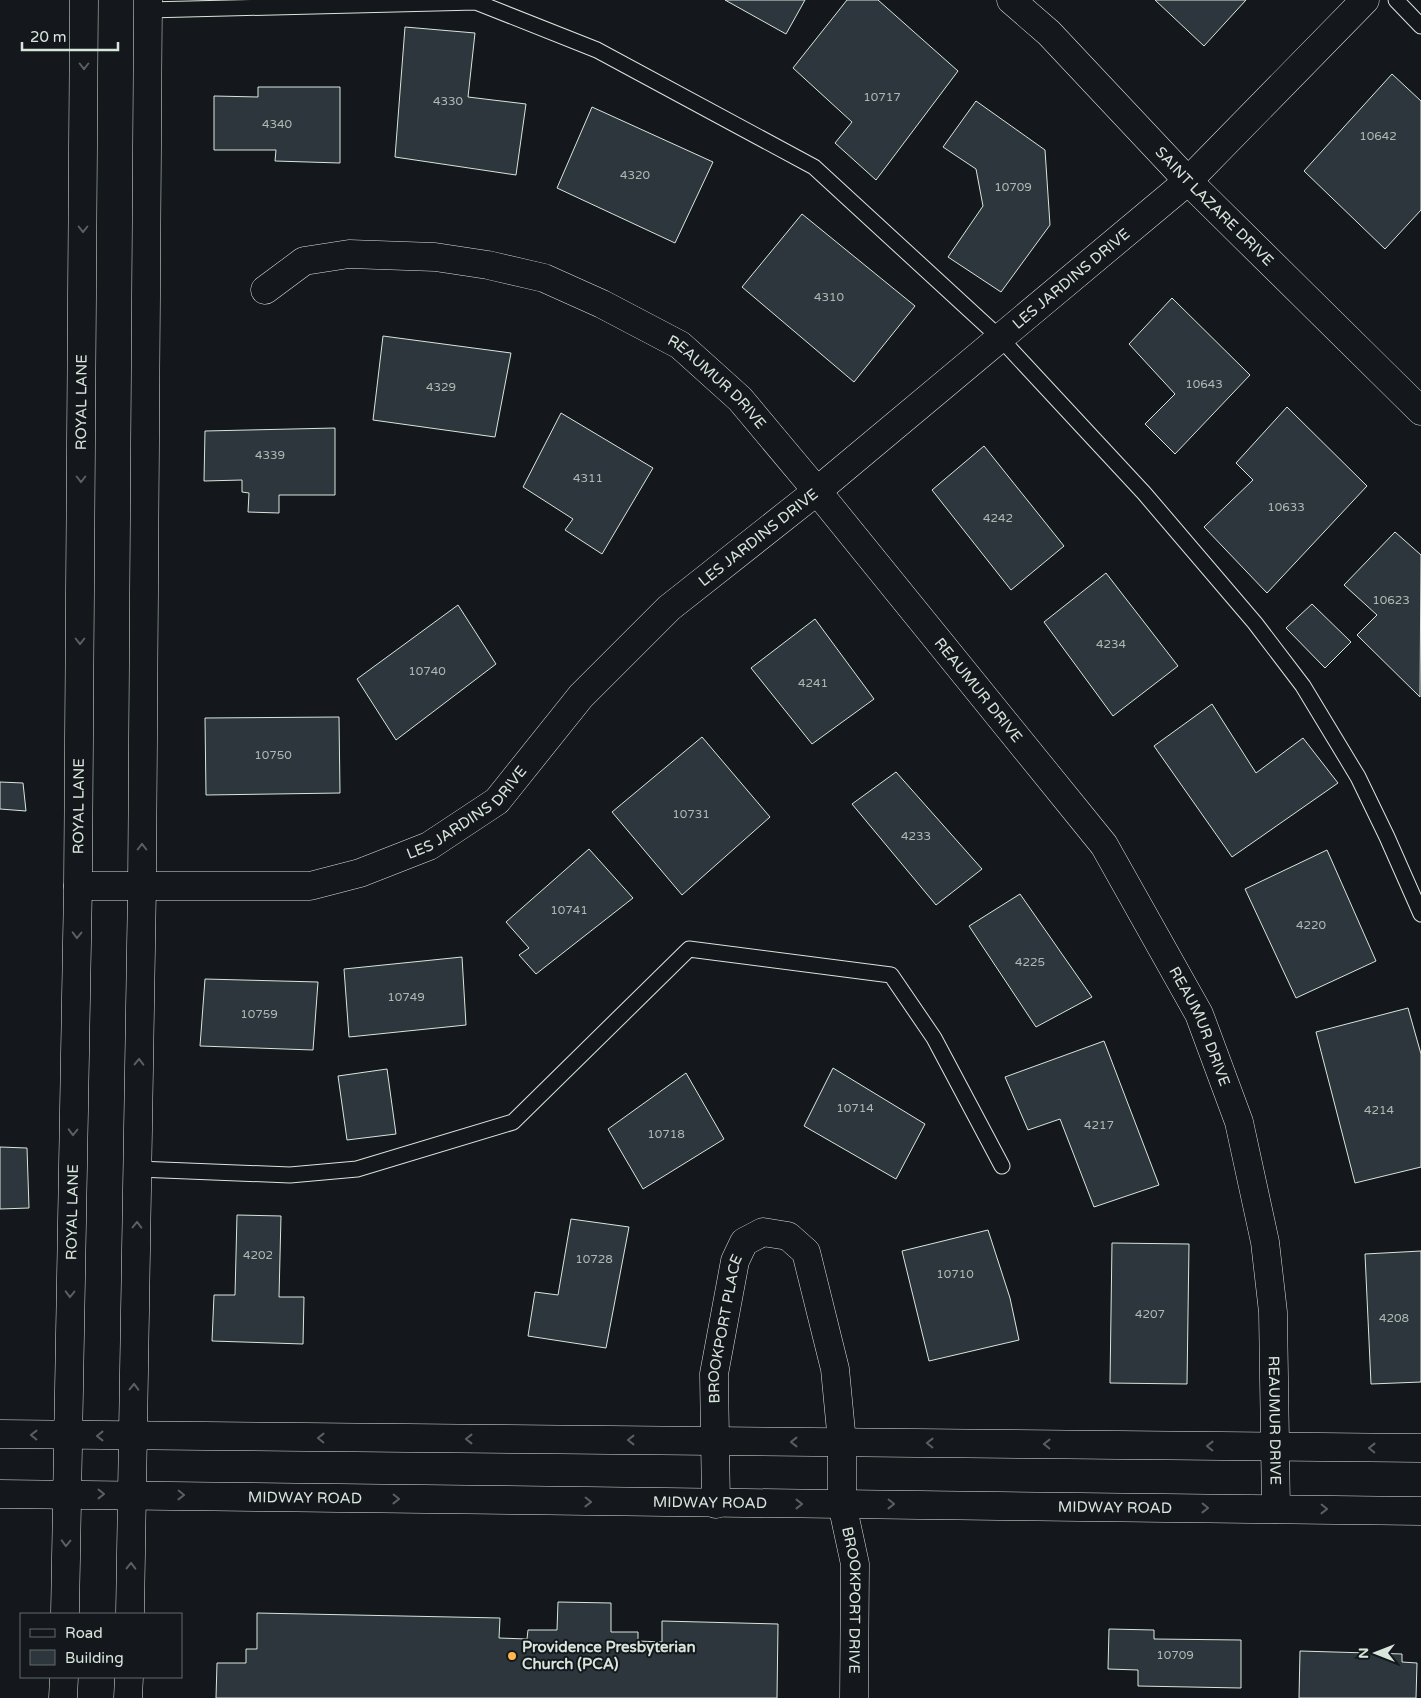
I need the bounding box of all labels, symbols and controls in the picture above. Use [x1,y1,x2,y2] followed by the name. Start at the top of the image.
[22,20,119,52] scale bar
[30,28,67,46] text: 20 m
[79,62,89,70] one-way arrow
[863,90,901,104] house number: 10717
[433,94,464,108] house number: 4330
[262,117,293,131] house number: 4340
[1359,129,1397,143] house number: 10642
[1152,143,1278,270] street label: SAINT LAZARE DRIVE
[620,168,651,182] house number: 4320
[994,180,1032,194] house number: 10709
[78,225,88,233] one-way arrow
[1009,225,1133,333] street label: LES JARDINS DRIVE
[814,290,845,304] house number: 4310
[665,331,770,432] street label: REAUMUR DRIVE
[72,354,91,450] street label: ROYAL LANE
[1185,377,1223,391] house number: 10643
[426,380,456,394] house number: 4329
[255,448,285,462] house number: 4339
[573,471,603,485] house number: 4311
[76,475,86,483] one-way arrow
[695,485,822,590] street label: LES JARDINS DRIVE
[1267,500,1305,514] house number: 10633
[983,511,1013,525] house number: 4242
[1372,593,1410,607] house number: 10623
[931,634,1026,746] street label: REAUMUR DRIVE
[1096,637,1127,651] house number: 4234
[75,638,85,645] one-way arrow
[408,664,446,678] house number: 10740
[798,676,828,690] house number: 4241
[254,748,292,762] house number: 10750
[69,758,88,854] street label: ROYAL LANE
[404,762,530,863] street label: LES JARDINS DRIVE
[672,807,710,821] house number: 10731
[901,829,931,843] house number: 4233
[137,843,147,851] one-way arrow
[550,903,588,917] house number: 10741
[1296,918,1327,932] house number: 4220
[72,932,82,939] one-way arrow
[1015,955,1045,969] house number: 4225
[1165,963,1234,1089] street label: REAUMUR DRIVE
[387,990,425,1004] house number: 10749
[240,1007,278,1021] house number: 10759
[134,1058,144,1066] one-way arrow
[836,1101,874,1115] house number: 10714
[1364,1103,1395,1117] house number: 4214
[1084,1118,1114,1132] house number: 4217
[647,1127,685,1141] house number: 10718
[68,1128,79,1136] one-way arrow
[62,1164,82,1260] street label: ROYAL LANE
[132,1221,142,1228] one-way arrow
[243,1248,273,1262] house number: 4202
[705,1251,746,1404] street label: BROOKPORT PLACE
[575,1252,613,1266] house number: 10728
[936,1267,974,1281] house number: 10710
[65,1290,75,1298] one-way arrow
[1135,1307,1165,1321] house number: 4207
[1379,1311,1409,1325] house number: 4208
[1265,1356,1285,1485] street label: REAUMUR DRIVE
[129,1383,139,1391] one-way arrow
[29,1430,37,1440] one-way arrow
[96,1431,104,1441] one-way arrow
[317,1433,324,1443] one-way arrow
[465,1434,472,1444] one-way arrow
[627,1435,634,1445] one-way arrow
[789,1437,797,1447] one-way arrow
[925,1438,933,1448] one-way arrow
[1043,1439,1051,1450] one-way arrow
[1206,1441,1214,1451] one-way arrow
[1368,1443,1376,1453] one-way arrow
[248,1488,362,1507] street label: MIDWAY ROAD
[98,1489,105,1499] one-way arrow
[177,1490,185,1500] one-way arrow
[392,1493,400,1504] one-way arrow
[653,1493,767,1512] street label: MIDWAY ROAD
[584,1496,592,1507] one-way arrow
[1058,1498,1172,1517] street label: MIDWAY ROAD
[796,1499,804,1509] one-way arrow
[887,1499,895,1509] one-way arrow
[1202,1503,1210,1513] one-way arrow
[1321,1504,1329,1515] one-way arrow
[838,1525,864,1674] street label: BROOKPORT DRIVE
[61,1540,71,1547] one-way arrow
[125,1561,136,1569] one-way arrow
[20,1613,182,1678] legend
[65,1624,103,1642] text: Road
[1351,1628,1401,1678] north arrow
[522,1638,696,1673] place label: Providence Presbyterian Church (PCA)
[1355,1647,1372,1659] text: N
[1156,1648,1194,1662] house number: 10709
[65,1649,124,1667] text: Building
[506,1650,518,1662] marker: Providence Presbyterian Church (PCA)

